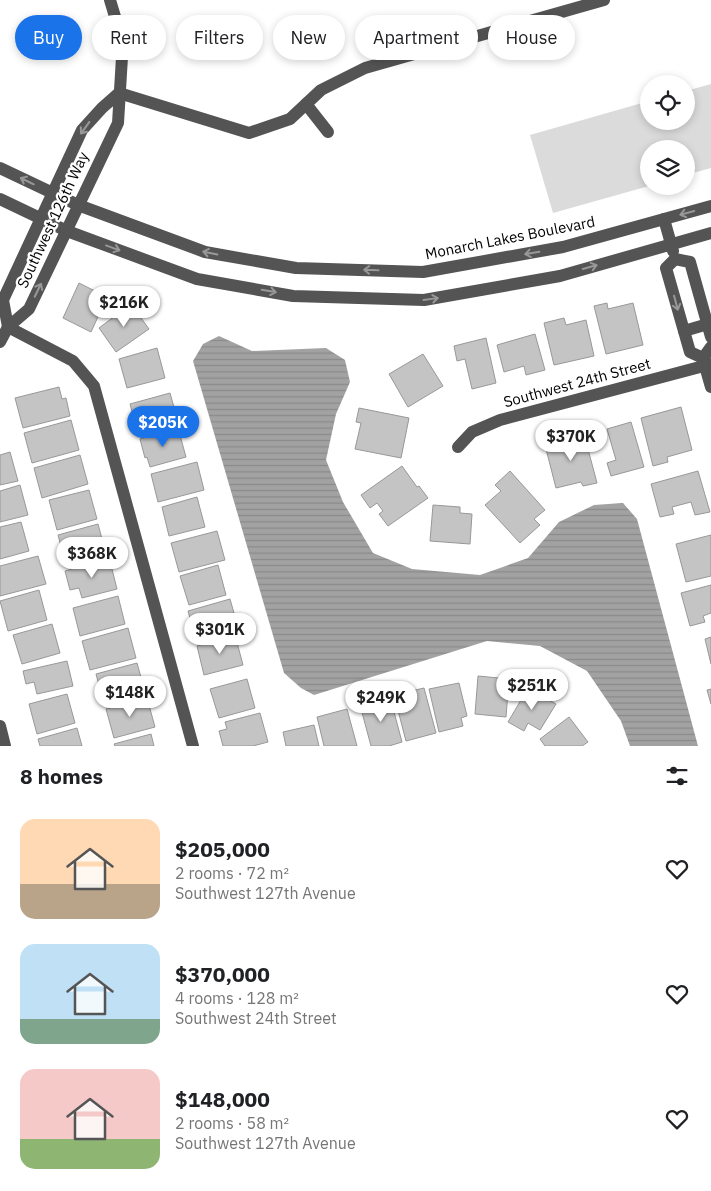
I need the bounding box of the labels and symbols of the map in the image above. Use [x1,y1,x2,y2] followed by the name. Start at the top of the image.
[80,121,90,135] one-way arrow
[13,148,93,291] street label: Southwest 126th Way
[20,175,35,185] one-way arrow
[680,208,696,218] one-way arrow
[423,212,596,263] street label: Monarch Lakes Boulevard
[104,244,120,253] one-way arrow
[202,247,218,257] one-way arrow
[524,248,540,258] one-way arrow
[581,262,597,272] one-way arrow
[363,266,379,275] one-way arrow
[34,283,43,298] one-way arrow
[89,286,159,328] pin: $216K
[260,287,276,297] one-way arrow
[422,293,438,303] one-way arrow
[672,294,681,310] one-way arrow
[501,354,653,411] street label: Southwest 24th Street
[128,406,198,448] pin: $205K
[536,420,606,462] pin: $370K
[57,536,127,579] pin: $368K
[185,612,255,655] pin: $301K
[497,668,567,711] pin: $251K
[95,676,165,718] pin: $148K
[346,680,416,723] pin: $249K

